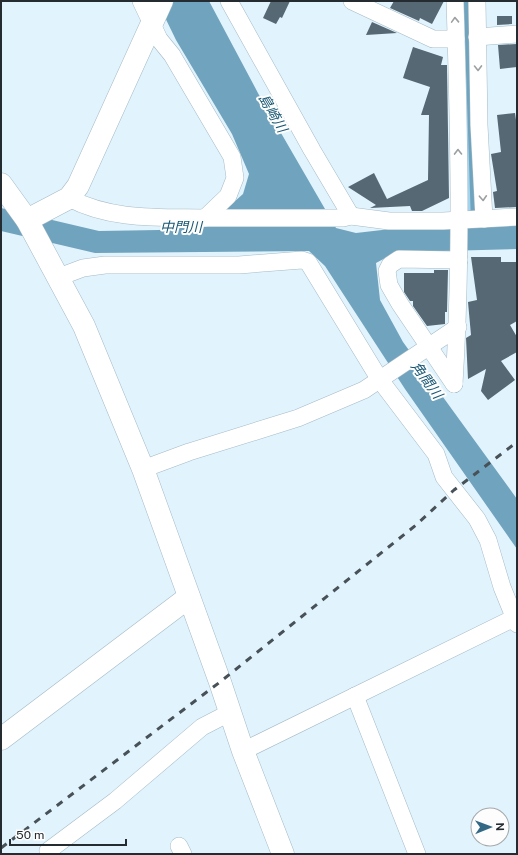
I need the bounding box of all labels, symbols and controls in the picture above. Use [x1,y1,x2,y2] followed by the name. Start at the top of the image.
[451,17,460,23] one-way arrow
[474,65,482,71] one-way arrow
[256,91,291,137] water label: 島崎川
[454,149,463,155] one-way arrow
[478,195,487,201] one-way arrow
[160,219,204,235] water label: 中門川
[408,358,447,403] water label: 角間川
[470,807,510,847] north arrow
[10,821,126,847] scale bar
[494,822,506,831] text: N
[16,828,44,842] text: 50 m

